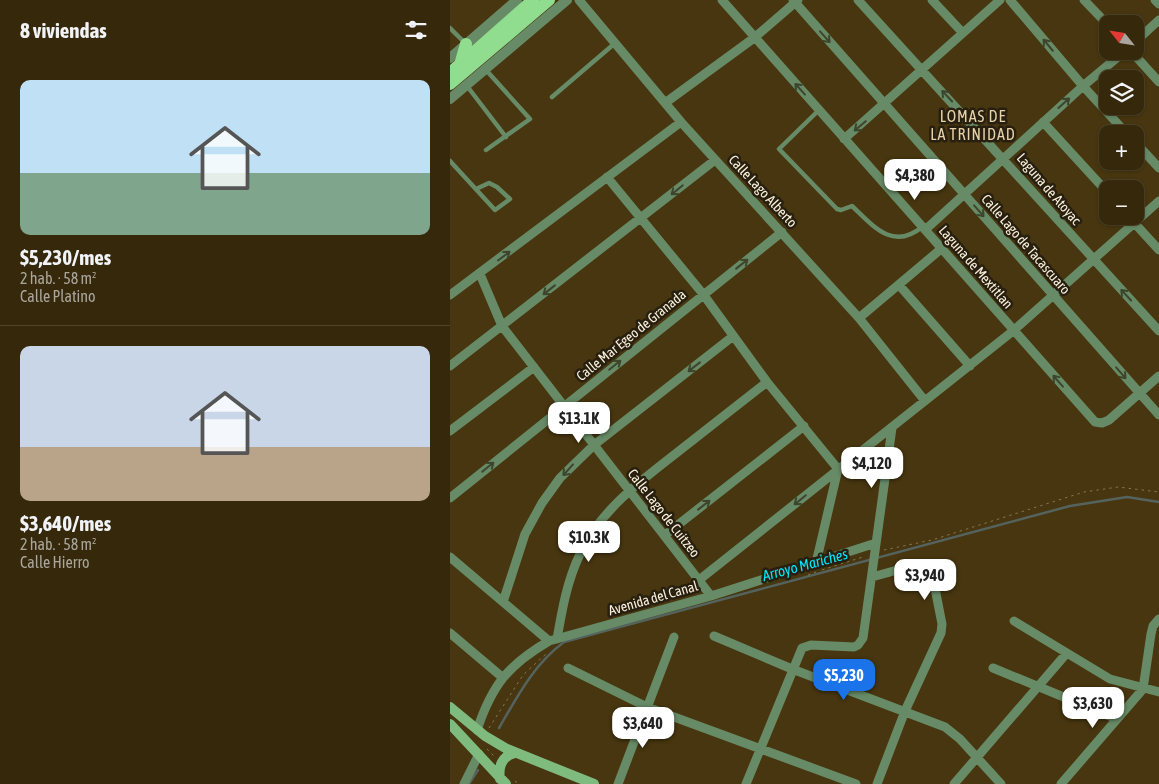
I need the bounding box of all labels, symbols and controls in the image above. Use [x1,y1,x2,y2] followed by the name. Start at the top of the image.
[1099,15,1144,60] north arrow
[1099,15,1144,225] map controls
[402,16,430,44] icon: filters
[20,18,107,42] text: 8 viviendas
[819,30,831,43] one-way arrow
[1043,39,1054,52] one-way arrow
[1099,70,1144,115] button: layers
[794,82,806,95] one-way arrow
[941,90,953,103] one-way arrow
[1058,97,1071,109] one-way arrow
[930,107,1016,143] district label: LOMAS DE LA TRINIDAD
[180,113,270,203] icon: home
[853,120,866,131] one-way arrow
[1099,125,1144,170] button: +
[1014,150,1085,229] street label: Laguna de Atoyac
[726,152,800,230] street label: Calle Lago Alberto
[874,158,956,201] pin: $4,380
[895,166,935,184] text: $4,380
[1099,180,1144,225] button: −
[671,185,684,196] one-way arrow
[978,191,1074,297] street label: Calle Lago de Tacascuaro
[973,204,985,217] one-way arrow
[936,222,1016,312] street label: Laguna de Mextitlan
[20,245,111,269] text: $5,230/mes
[497,250,510,261] one-way arrow
[735,259,749,269] one-way arrow
[20,269,96,287] text: 2 hab. · 58 m²
[542,285,556,295] one-way arrow
[573,286,689,384] street label: Calle Mar Egeo de Granada
[20,287,96,305] text: Calle Platino
[1120,289,1132,301] one-way arrow
[608,360,621,371] one-way arrow
[688,362,701,373] one-way arrow
[1115,366,1127,379] one-way arrow
[1052,375,1063,388] one-way arrow
[180,378,270,468] icon: home
[538,402,620,444] pin: $13.1K
[559,409,599,427] text: $13.1K
[831,446,913,489] pin: $4,120
[852,454,892,472] text: $4,120
[481,462,494,473] one-way arrow
[562,463,574,476] one-way arrow
[625,466,703,560] street label: Calle Lago de Cuitzeo
[793,495,807,505] one-way arrow
[697,499,710,510] one-way arrow
[20,511,111,535] text: $3,640/mes
[548,520,630,563] pin: $10.3K
[569,528,609,546] text: $10.3K
[20,535,96,553] text: 2 hab. · 58 m²
[759,545,849,584] water label: Arroyo Mariches
[20,553,90,571] text: Calle Hierro
[884,558,966,601] pin: $3,940
[905,566,945,584] text: $3,940
[606,578,700,618] street label: Avenida del Canal
[803,658,885,701] pin: $5,230
[824,666,864,684] text: $5,230
[1052,686,1134,729] pin: $3,630
[1073,694,1113,712] text: $3,630
[602,706,684,749] pin: $3,640
[623,714,663,732] text: $3,640

